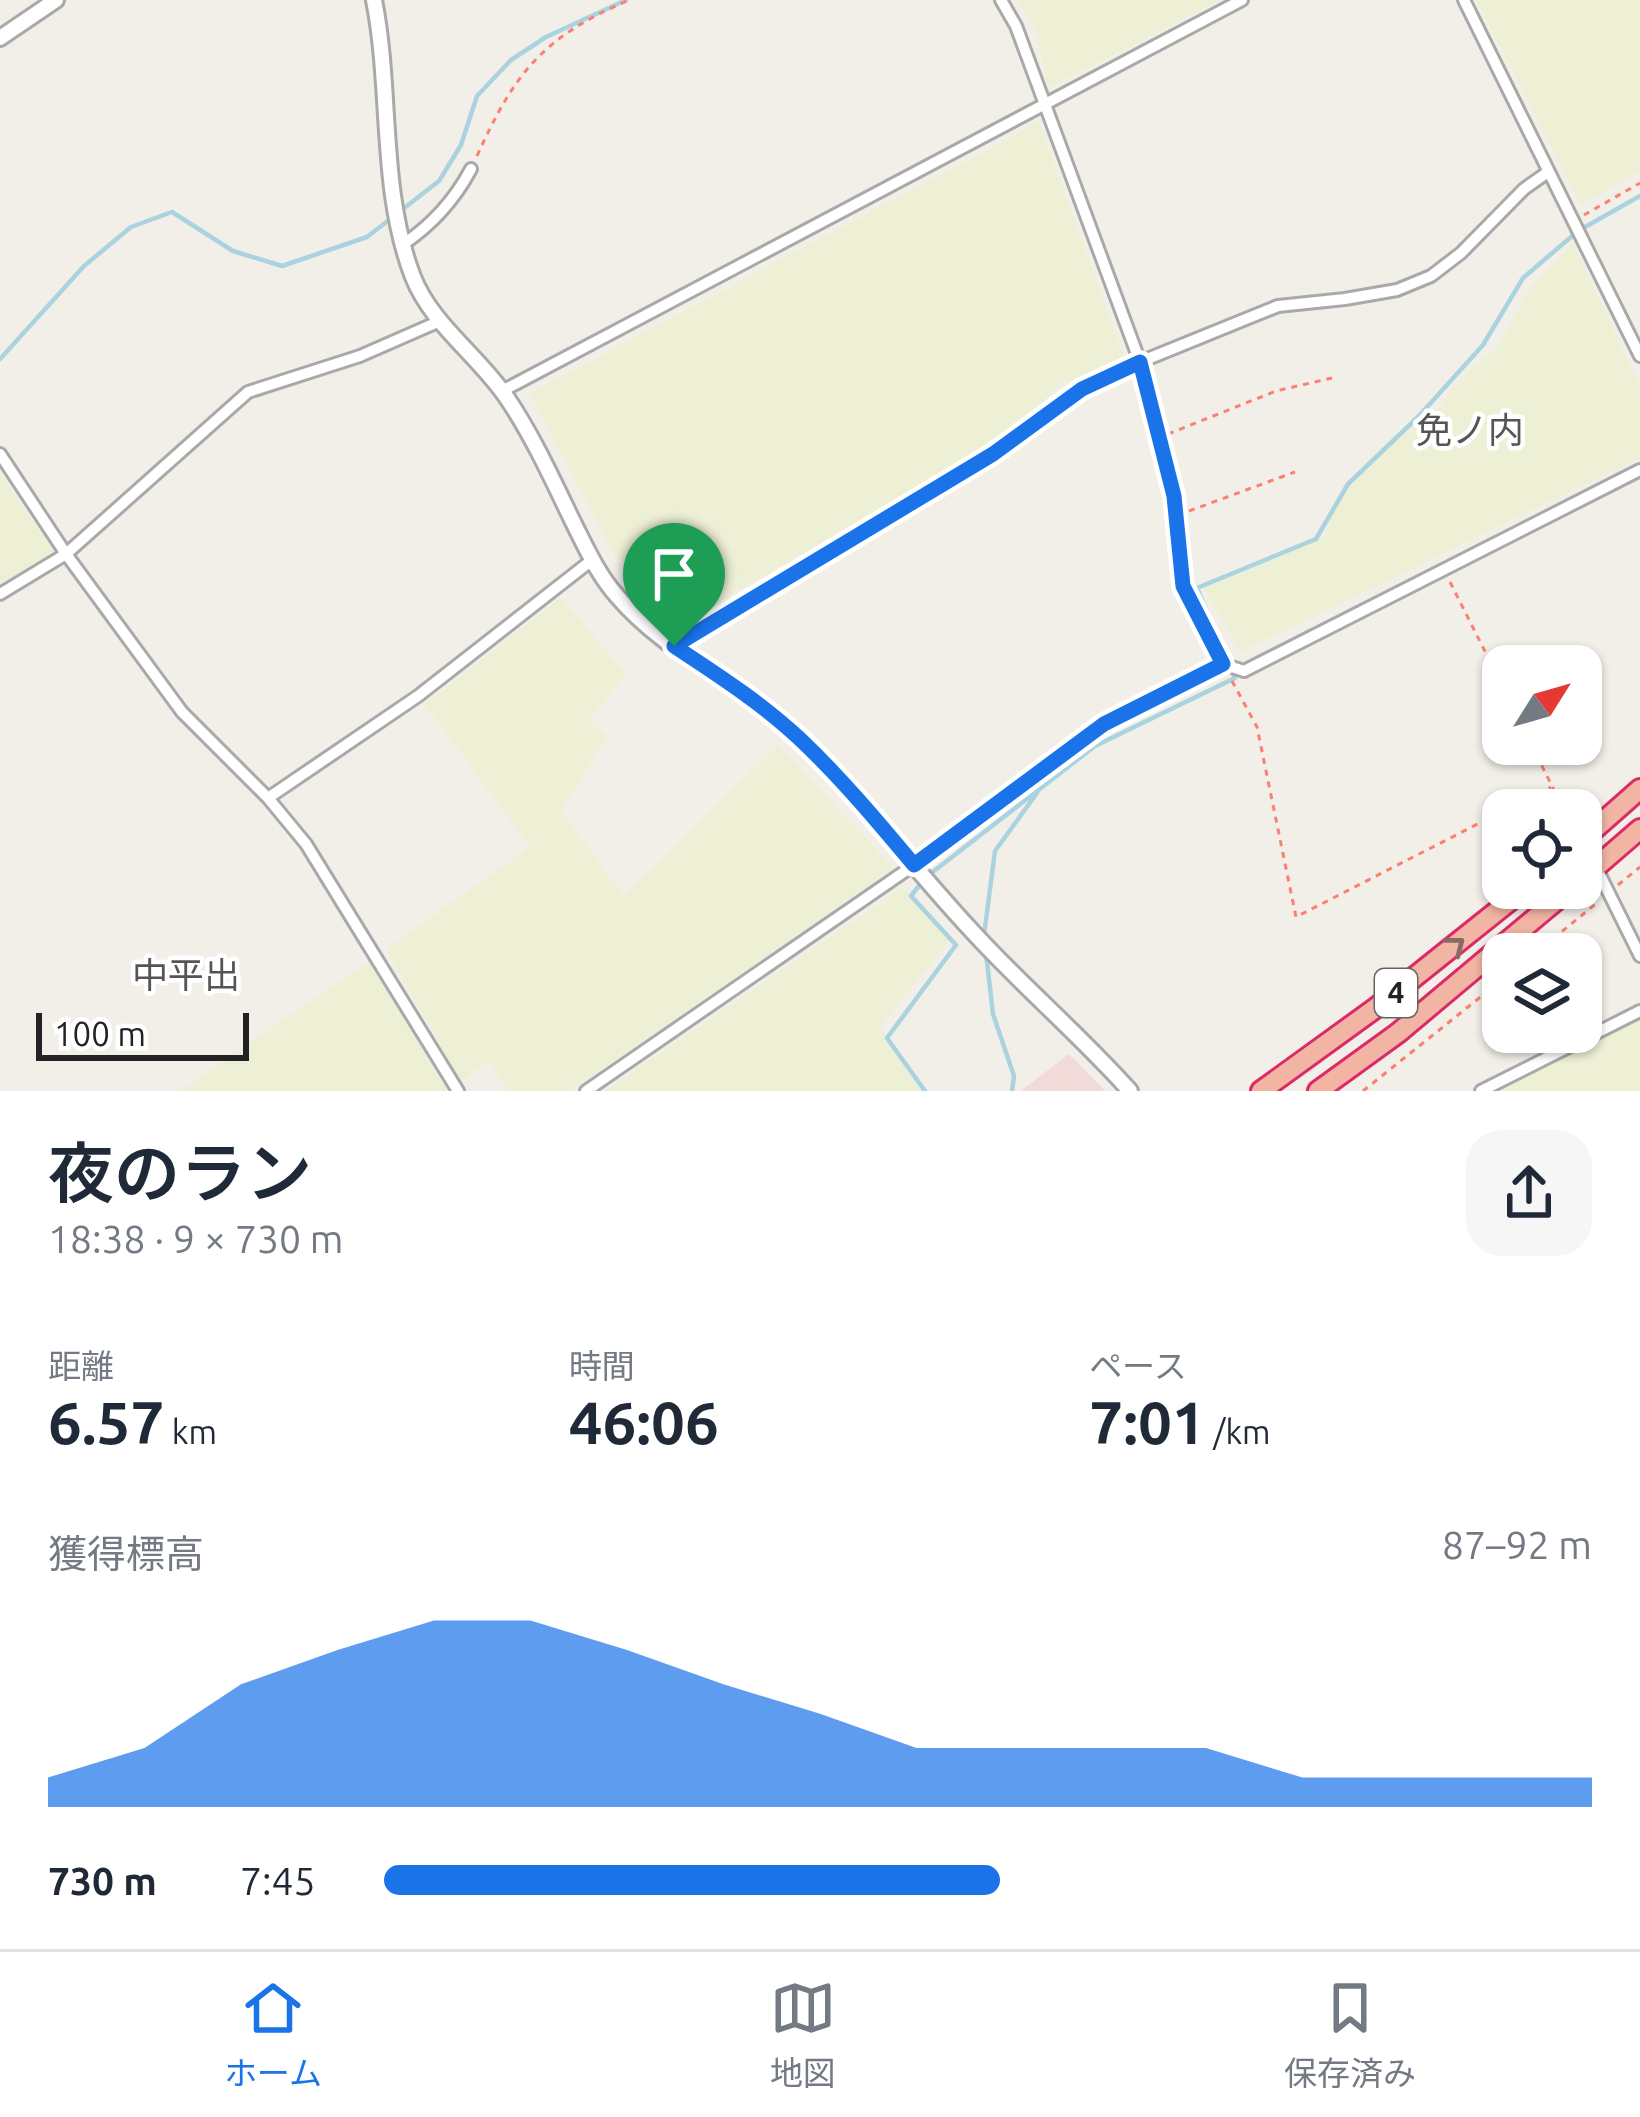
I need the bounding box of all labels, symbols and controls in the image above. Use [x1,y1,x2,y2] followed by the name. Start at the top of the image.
[1416,409,1524,450] district label: 免ノ内
[623,523,725,646] pin
[641,541,707,607] icon: arrive
[1482,645,1602,765] north arrow
[1482,645,1602,1053] map controls
[1482,789,1602,909] button: locate
[1482,933,1602,1053] button: layers
[1442,938,1464,959] one-way arrow
[132,954,240,995] district label: 中平出
[1375,969,1417,1017] road number: 4
[36,1007,249,1060] scale bar
[54,1015,146,1052] text: 100 m
[1466,1130,1592,1256] button: share
[48,1135,312,1209] text: 夜のラン
[48,1217,343,1260] text: 18:38 · 9 × 730 m
[48,1347,114,1384] text: 距離
[569,1347,635,1384] text: 時間
[1089,1347,1187,1384] text: ペース
[48,1388,164,1455] text: 6.57
[569,1388,719,1455] text: 46:06
[1089,1388,1206,1455] text: 7:01
[164,1413,217,1450] text: km
[1206,1413,1271,1450] text: /km
[1442,1523,1592,1566] text: 87–92 m
[48,1532,204,1575] text: 獲得標高
[48,1859,157,1902] text: 730 m
[240,1859,316,1902] text: 7:45
[224,1975,322,2095] tab: ホーム
[770,1975,836,2095] tab: 地図
[1284,1975,1416,2095] tab: 保存済み

